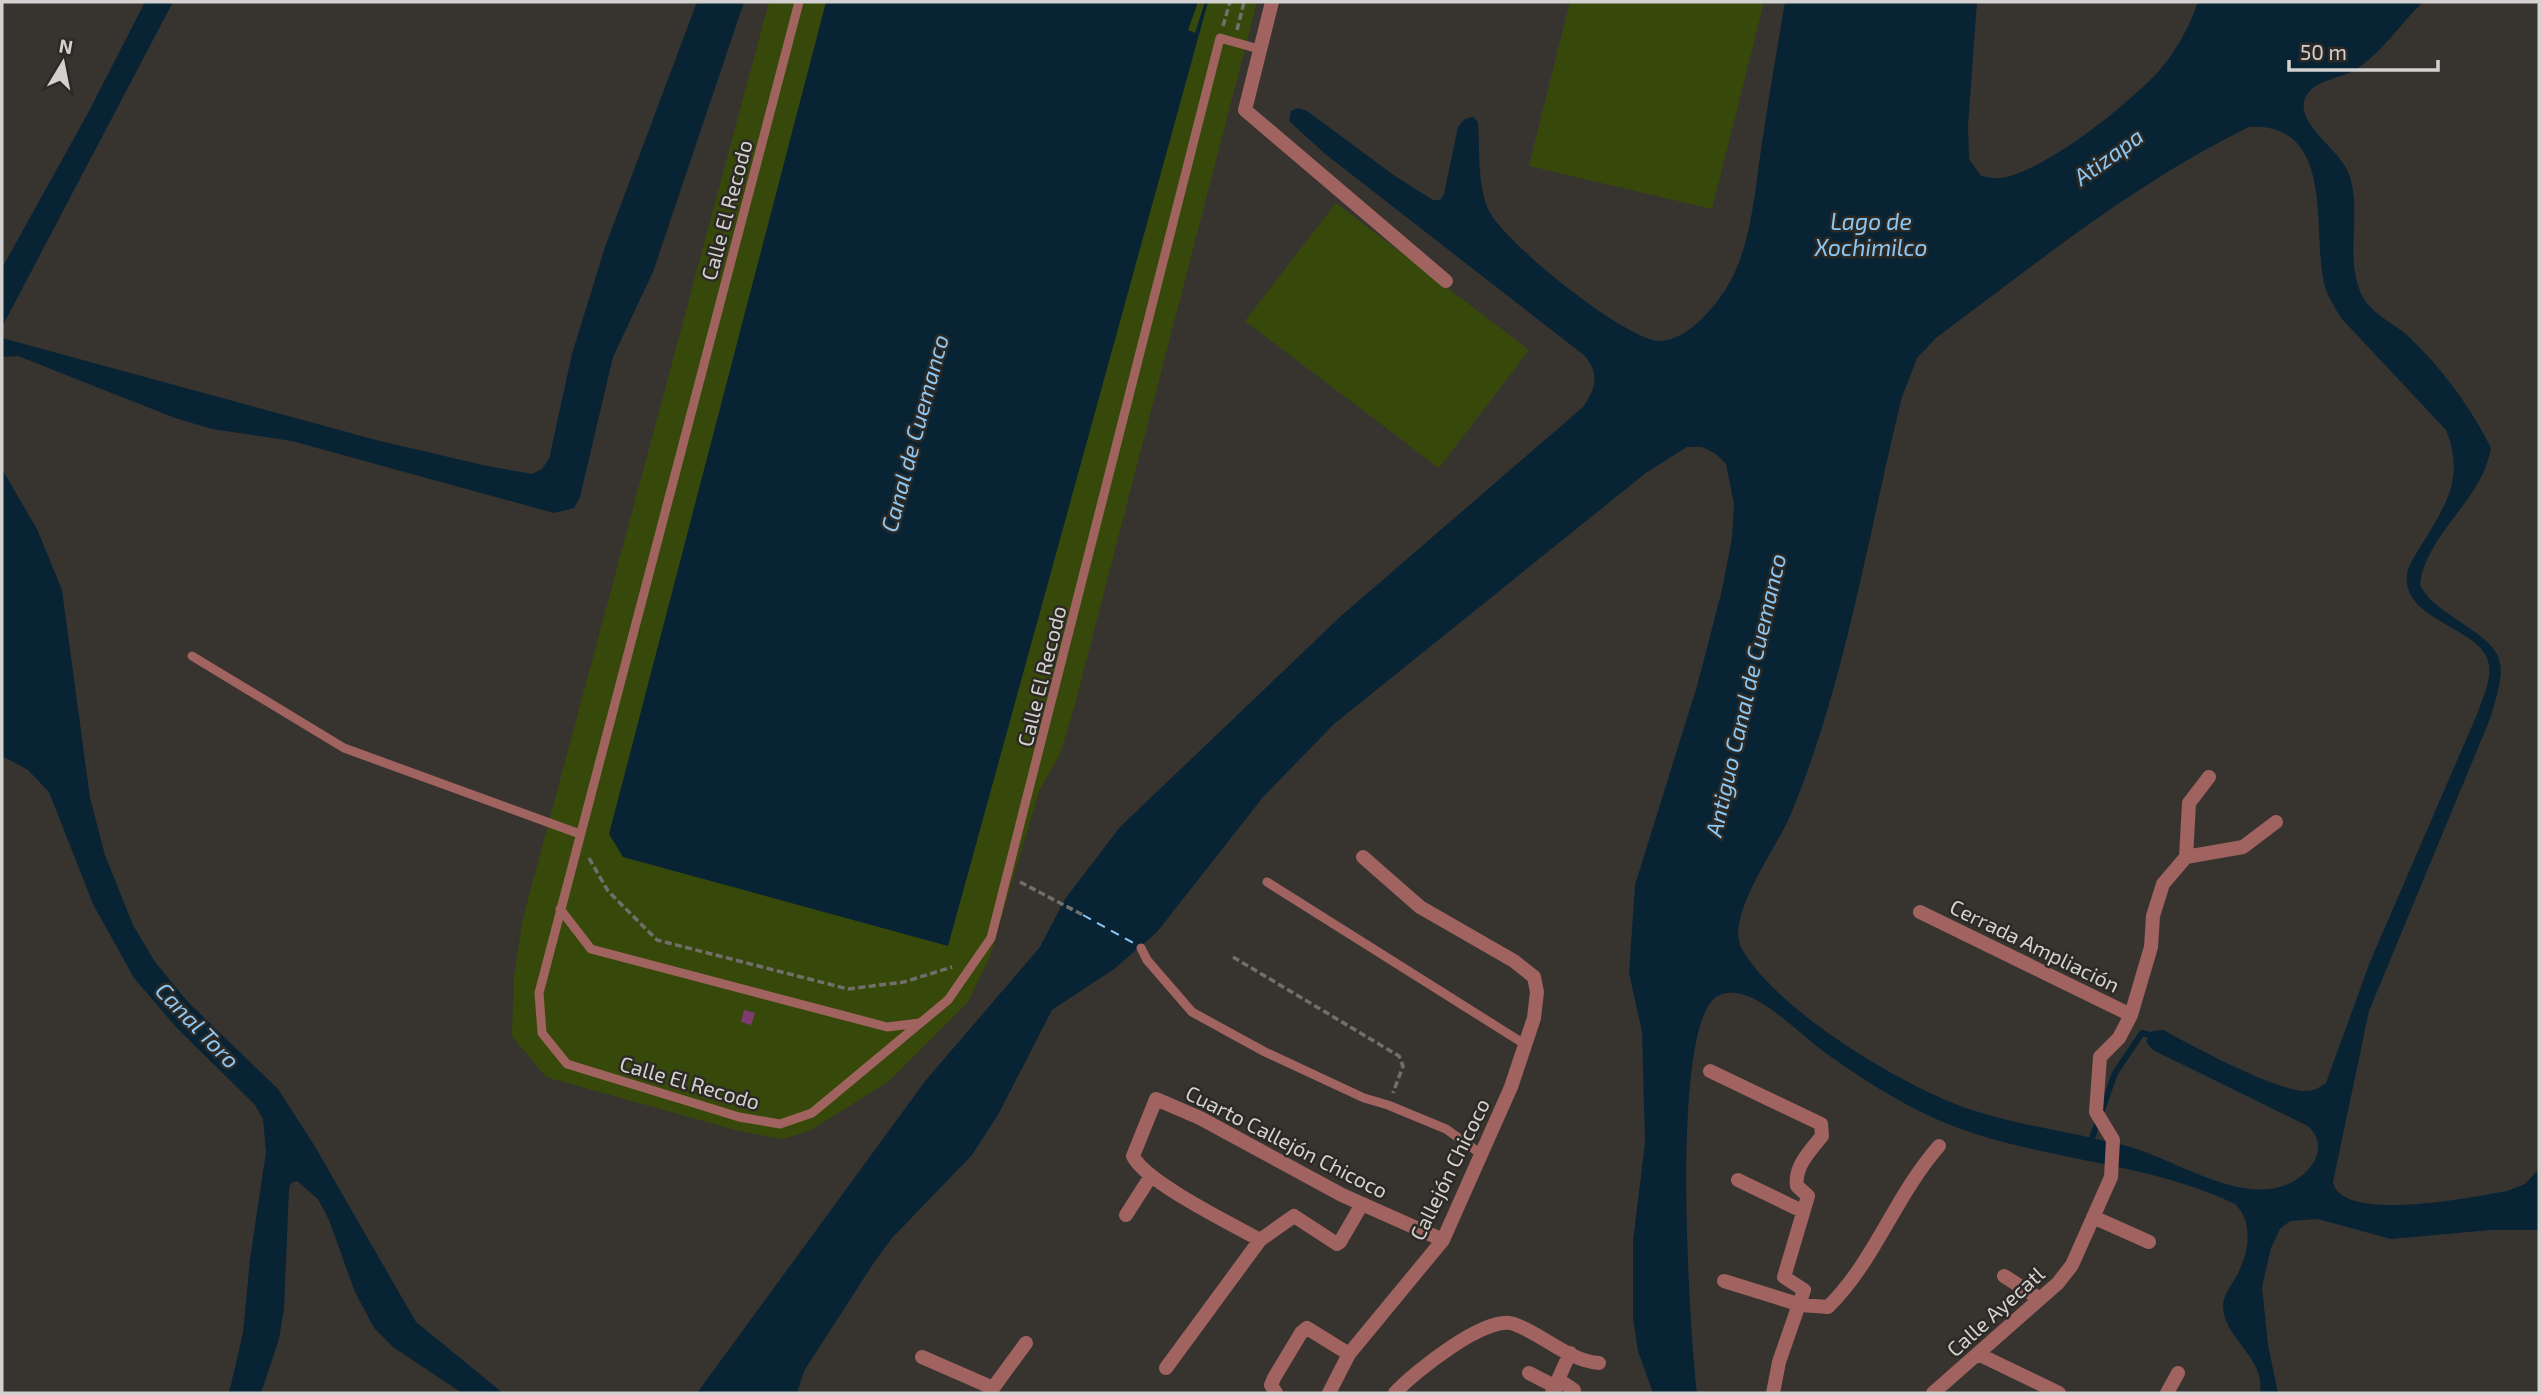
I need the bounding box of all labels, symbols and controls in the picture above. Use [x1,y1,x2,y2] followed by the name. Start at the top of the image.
[28,28,98,98] north arrow
[2289,28,2438,72] scale bar
[57,33,75,58] text: N
[2300,39,2347,64] text: 50 m
[2067,121,2148,191] water label: Atizapa
[695,137,757,283] street label: Calle El Recodo
[1813,207,1928,261] water label: Lago de Xochimilco
[874,331,954,535] water label: Canal de Cuemanco
[1699,551,1791,840] water label: Antiguo Canal de Cuemanco
[1011,603,1071,749] street label: Calle El Recodo
[1946,893,2124,997] street label: Cerrada Ampliación
[150,976,246,1074] water label: Canal Toro
[617,1050,763,1114] street label: Calle El Recodo
[1181,1079,1392,1204] street label: Cuarto Callejón Chicoco
[1404,1094,1495,1244] street label: Callejón Chicoco
[1941,1260,2049,1361] street label: Calle Ayecatl

